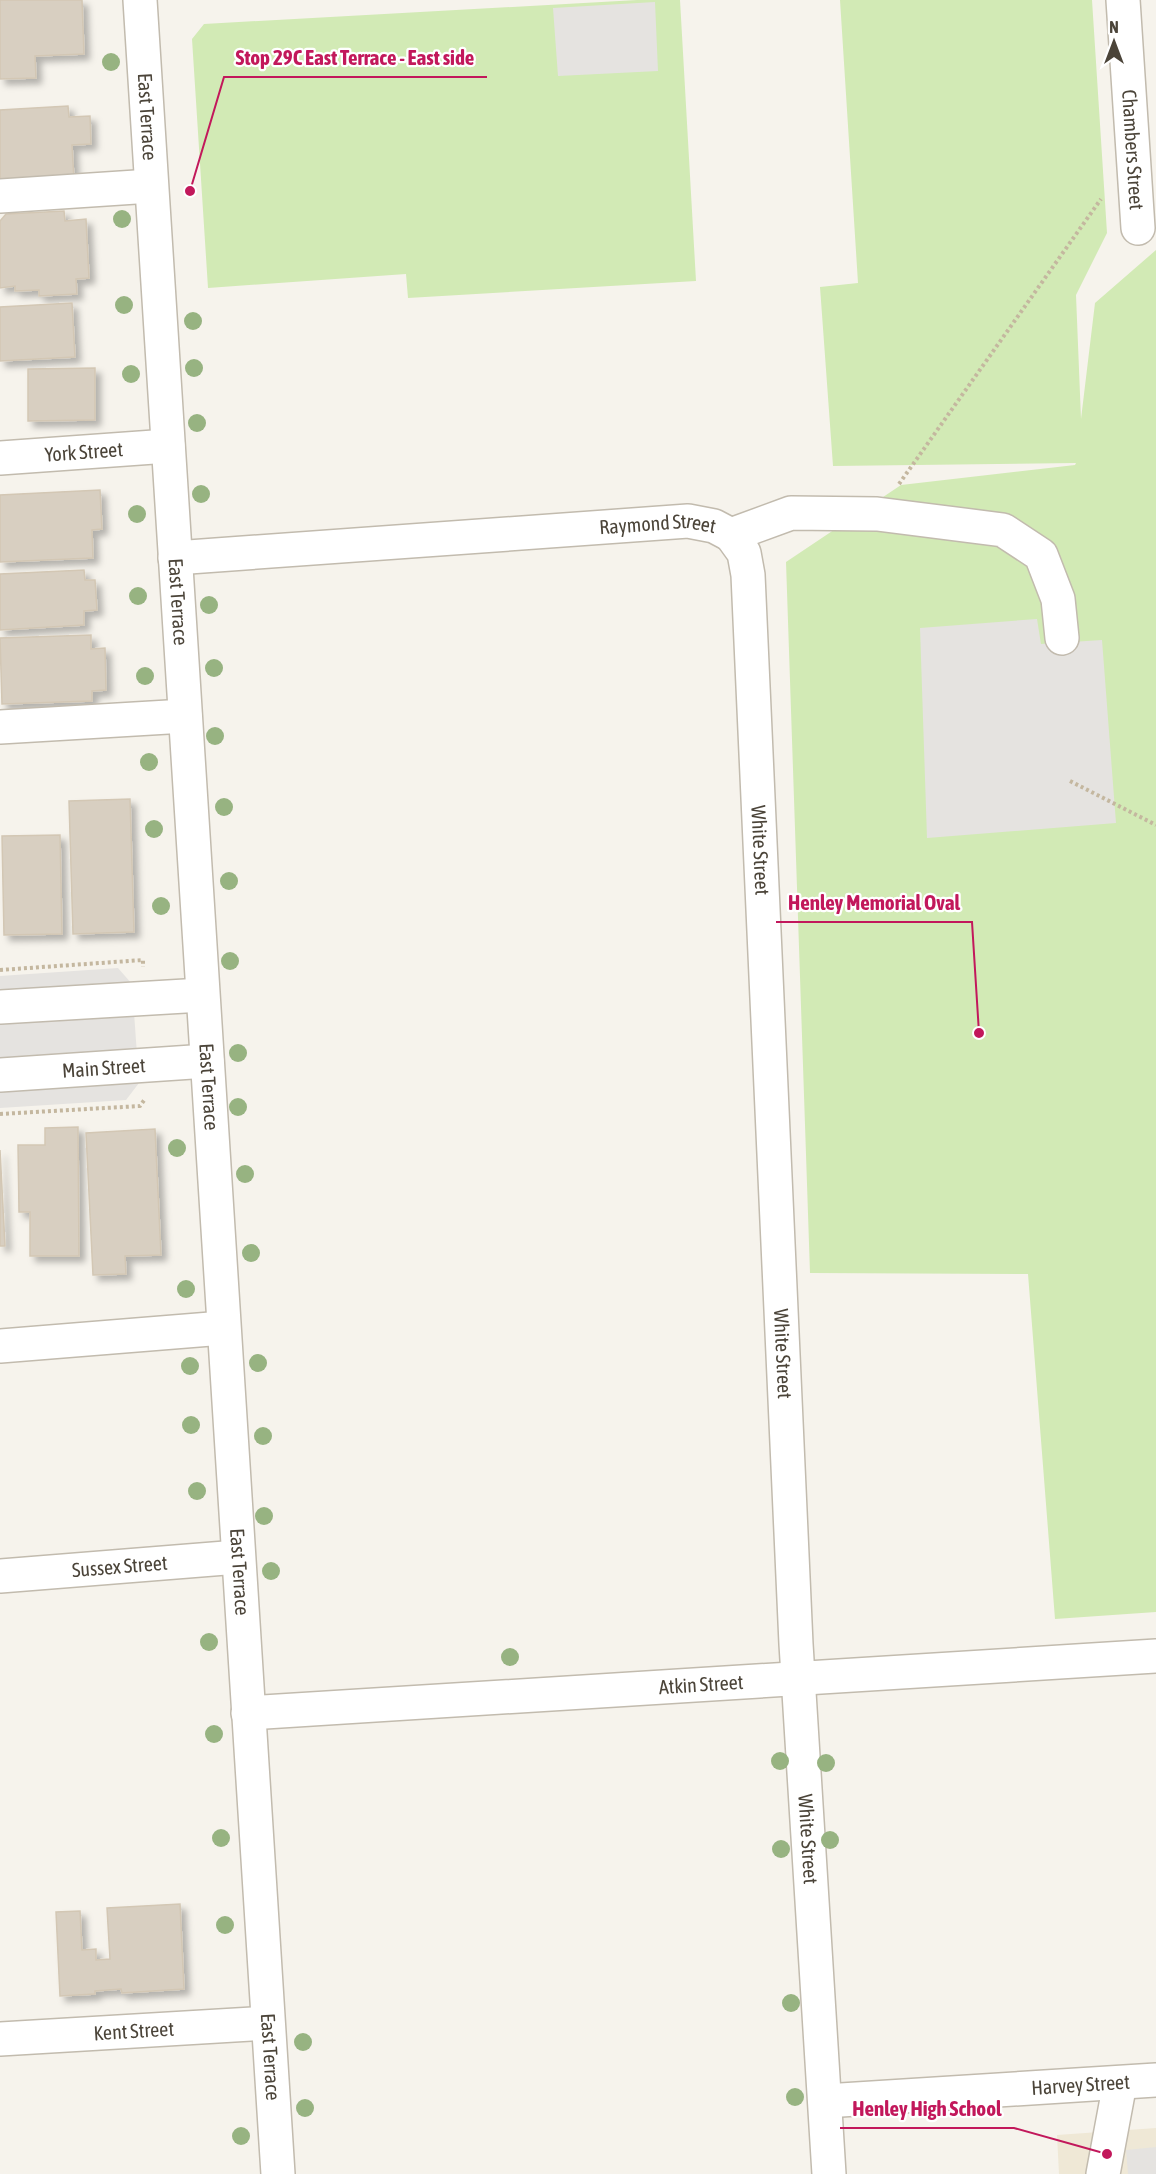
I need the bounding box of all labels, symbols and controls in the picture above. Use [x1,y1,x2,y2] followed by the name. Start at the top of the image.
[1084,12,1144,72] north arrow
[1109,18,1119,36] text: N
[224,38,487,77] callout: Stop 29C East Terrace - East side
[236,45,474,69] text: Stop 29C East Terrace - East side
[134,72,162,161] street label: East Terrace
[1118,89,1149,211] street label: Chambers Street
[44,437,124,466] street label: York Street
[598,509,718,538] street label: Raymond Street
[164,557,193,646] street label: East Terrace
[747,805,774,896] street label: White Street
[776,883,972,922] callout: Henley Memorial Oval
[788,890,960,914] text: Henley Memorial Oval
[195,1042,224,1131] street label: East Terrace
[61,1053,146,1082] street label: Main Street
[770,1308,797,1399] street label: White Street
[226,1528,255,1616] street label: East Terrace
[71,1551,169,1581] street label: Sussex Street
[658,1670,744,1698] street label: Atkin Street
[794,1793,823,1885] street label: White Street
[257,2013,285,2101] street label: East Terrace
[93,2017,175,2044] street label: Kent Street
[1030,2070,1131,2099] street label: Harvey Street
[840,2089,1014,2128] callout: Henley High School
[852,2096,1002,2120] text: Henley High School

